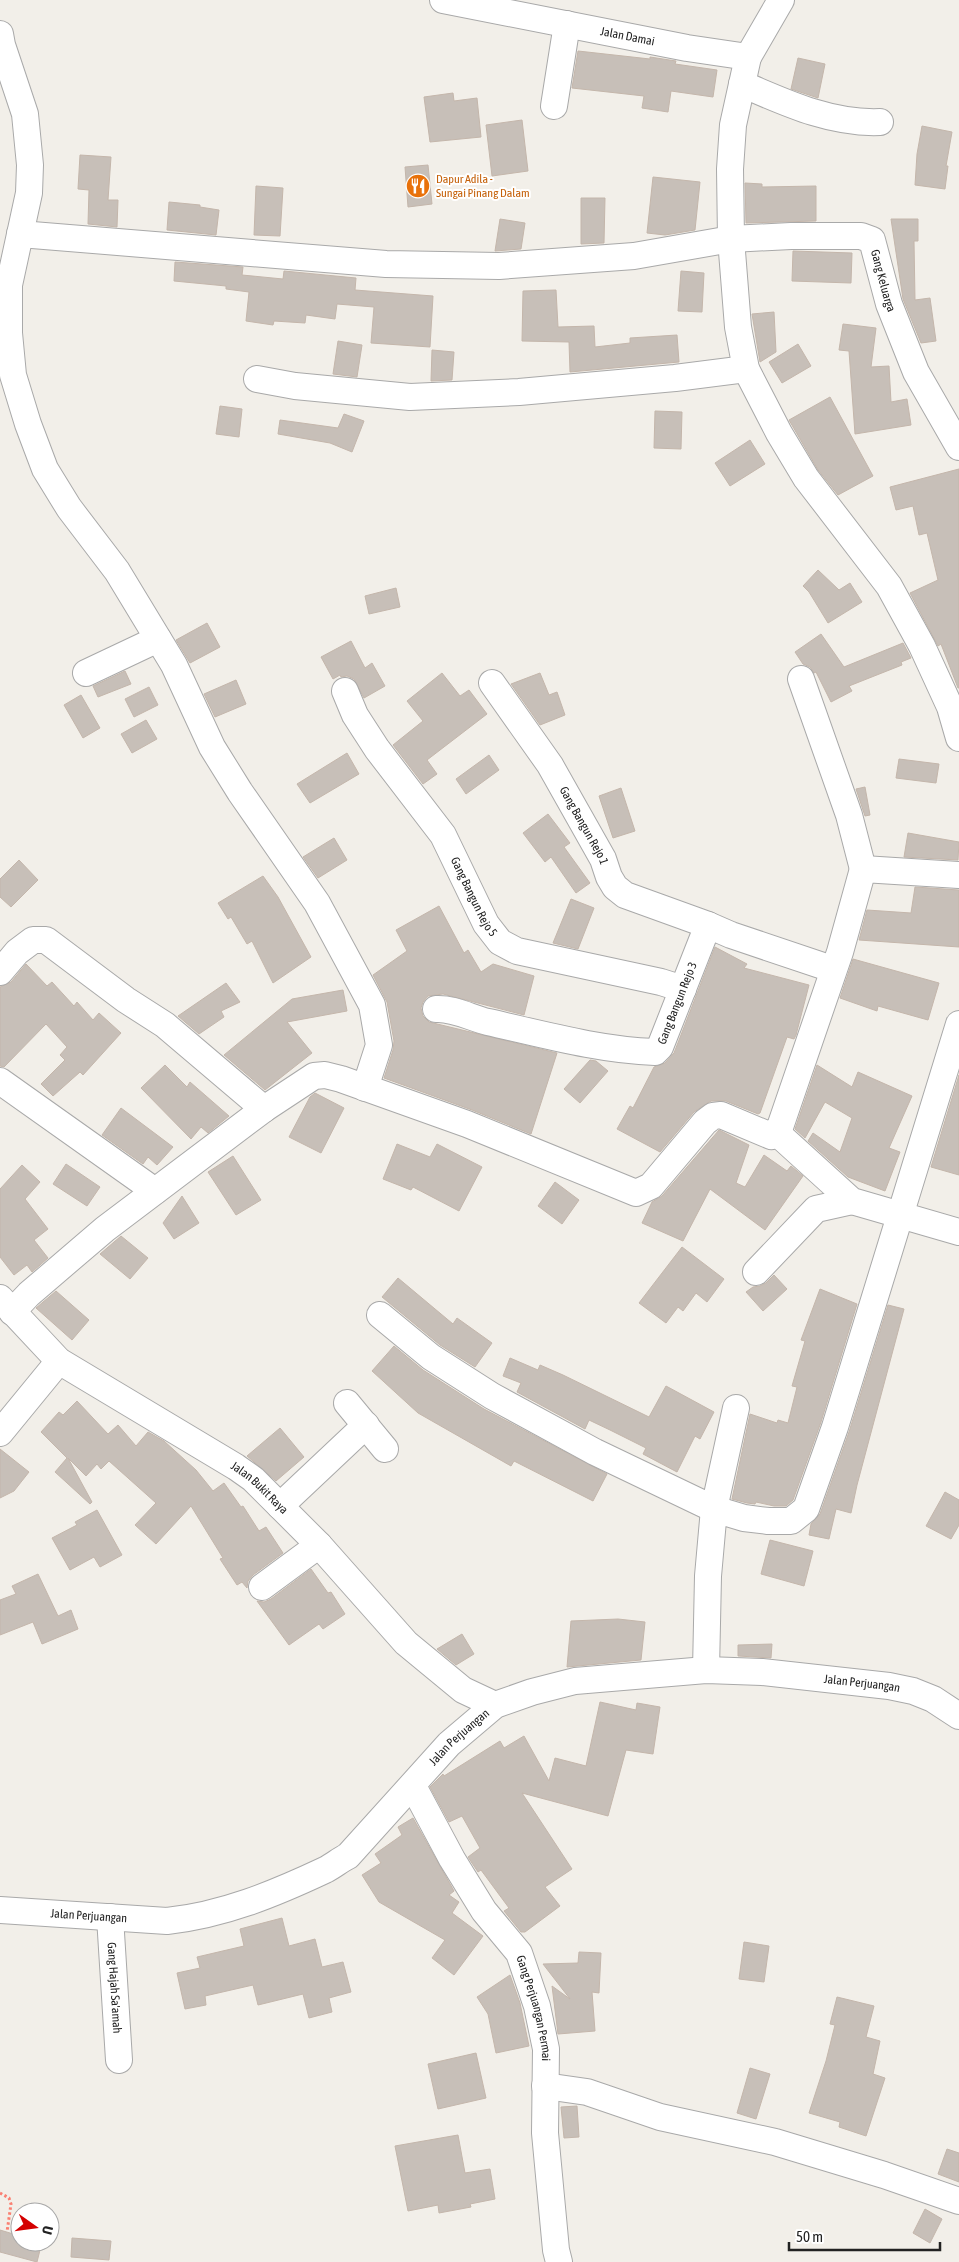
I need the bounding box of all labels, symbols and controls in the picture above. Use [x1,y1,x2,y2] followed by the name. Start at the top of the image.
[599,24,656,48] street label: Jalan Damai
[436,172,530,200] place label: Dapur Adila - Sungai Pinang Dalam
[405,173,431,199] restaurant icon: Dapur Adila - Sungai Pinang Dalam
[868,248,898,314] street label: Gang Keluarga
[557,784,611,867] street label: Gang Bangun Rejo 1
[448,855,500,939] street label: Gang Bangun Rejo 5
[655,960,700,1046] street label: Gang Bangun Rejo 3
[228,1459,291,1517] street label: Jalan Bukit Raya
[823,1672,901,1695] street label: Jalan Perjuangan
[426,1706,492,1768] street label: Jalan Perjuangan
[50,1906,128,1925] street label: Jalan Perjuangan
[105,1942,124,2034] street label: Gang Hajah Sa'amah
[513,1954,554,2061] street label: Gang Perjuangan Permai
[10,2202,60,2252] north arrow
[789,2220,940,2252] scale bar
[39,2224,56,2236] text: U
[796,2228,823,2245] text: 50 m

